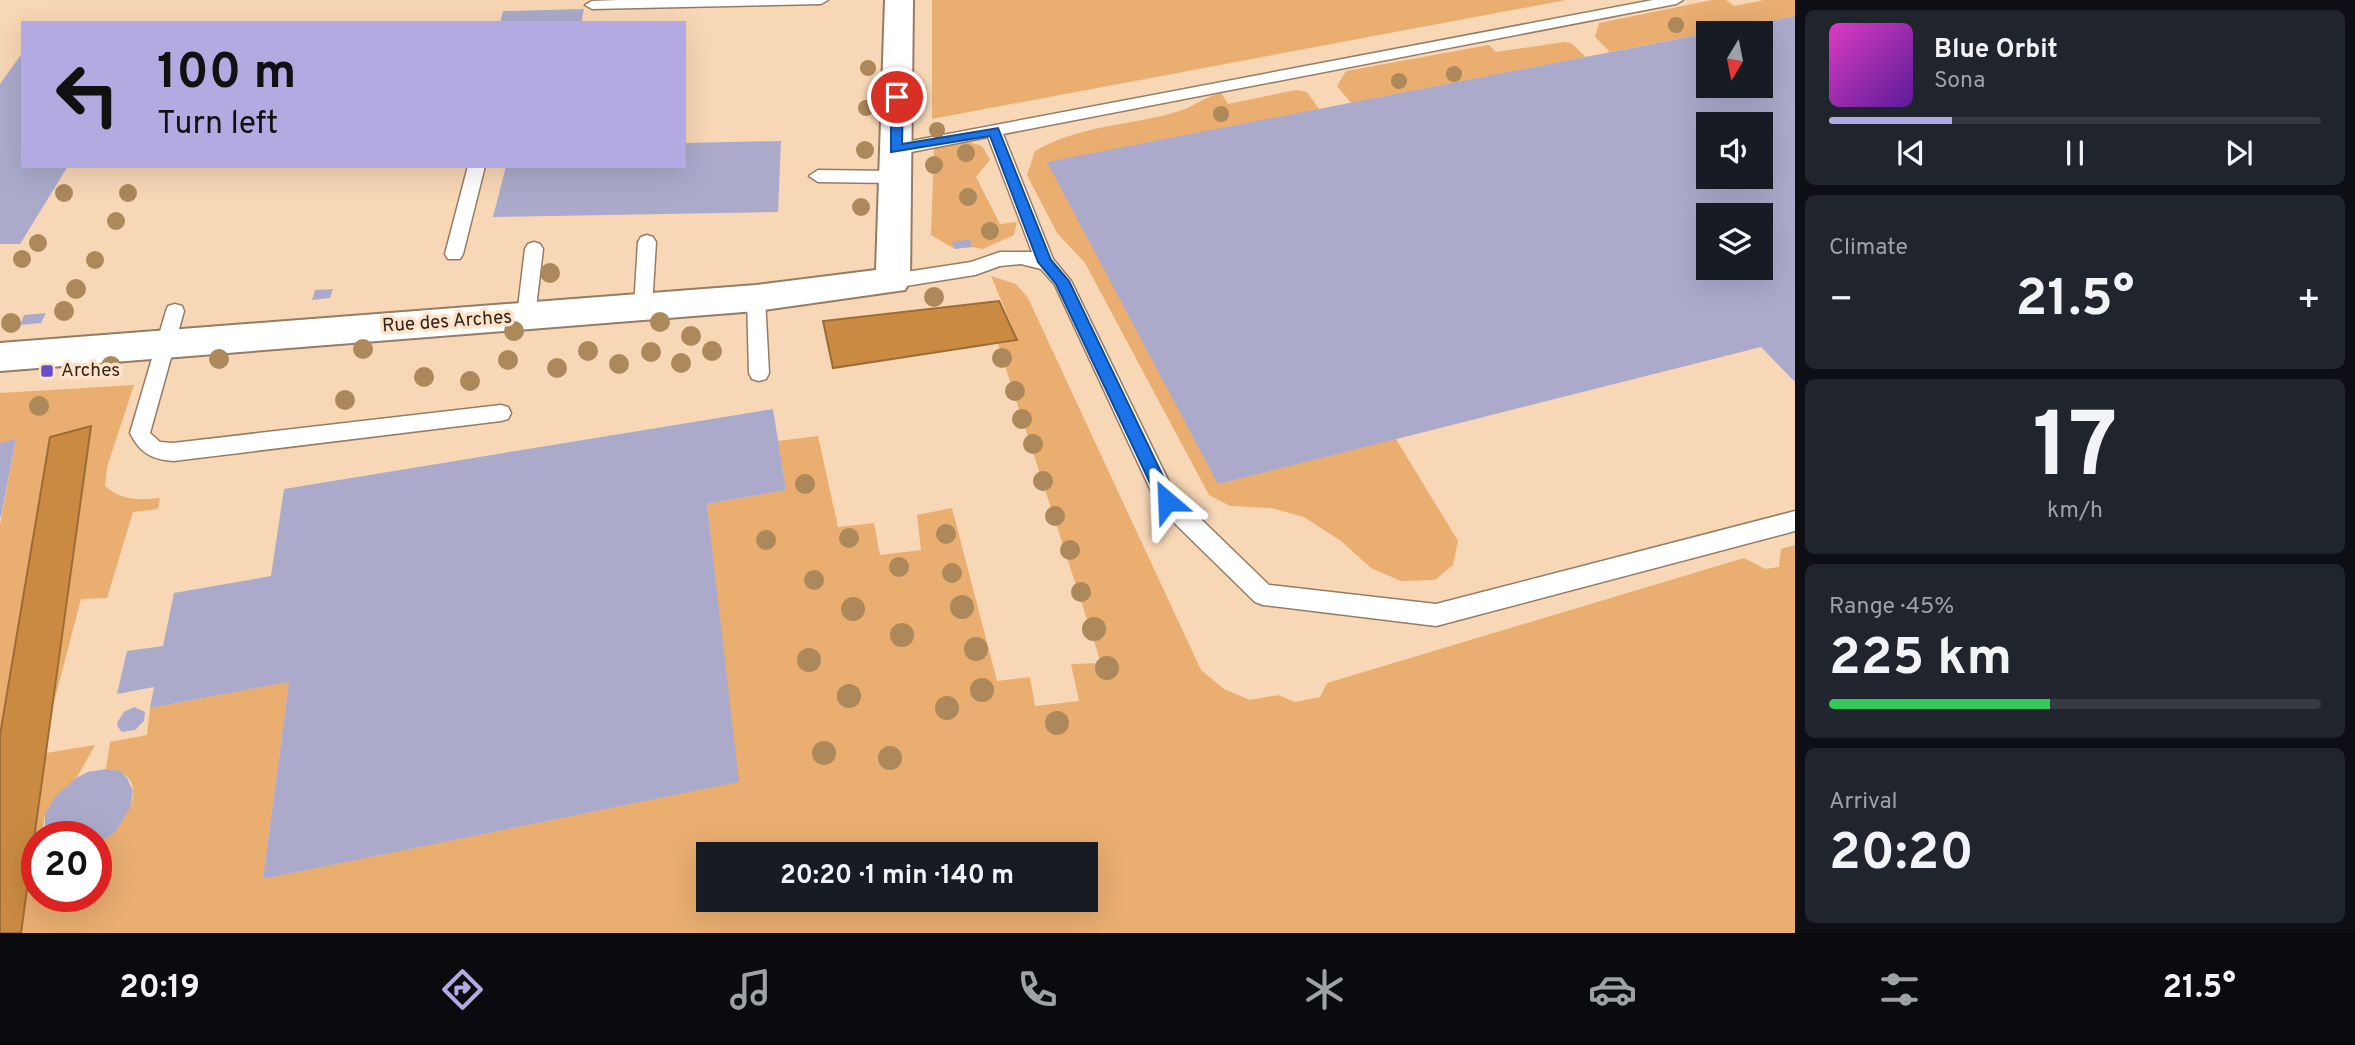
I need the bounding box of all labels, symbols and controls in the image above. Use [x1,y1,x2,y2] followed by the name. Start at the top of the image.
[1696,21,1773,98] north arrow
[1696,21,1773,280] map controls
[1934,34,2058,67] text: Blue Orbit
[157,44,296,106] text: 100 m
[42,49,133,140] icon: left
[867,67,927,127] pin
[1934,67,1985,96] text: Sona
[878,78,916,116] icon: arrive
[157,105,278,145] text: Turn left
[1696,112,1773,189] button: sound
[1892,134,1930,172] icon: previous
[2056,134,2094,172] icon: pause
[2220,134,2258,172] icon: next
[1696,203,1773,280] button: layers
[1829,234,1908,263] text: Climate
[2016,268,2134,334] text: 21.5°
[1829,277,1854,326] text: −
[2296,277,2321,326] text: +
[381,305,513,339] street label: Rue des Arches
[61,359,120,383] place label: Arches
[39,363,55,379] marker: Arches
[2032,394,2118,509] text: 17
[1130,464,1204,538] position arrow
[2047,497,2103,526] text: km/h
[1829,593,1954,622] text: Range · 45%
[1829,627,2012,693] text: 225 km
[1829,788,1898,817] text: Arrival
[21,821,112,912] speed limit sign: 20
[1829,822,1974,888] text: 20:20
[780,860,1014,893] text: 20:20 · 1 min · 140 m
[438,965,487,1014] icon: directions
[726,965,775,1014] icon: music
[1013,965,1062,1014] icon: phone
[1300,965,1349,1014] icon: climate
[1588,965,1637,1014] icon: car
[1875,965,1924,1014] icon: filters
[119,969,200,1009] text: 20:19
[2163,969,2236,1009] text: 21.5°

